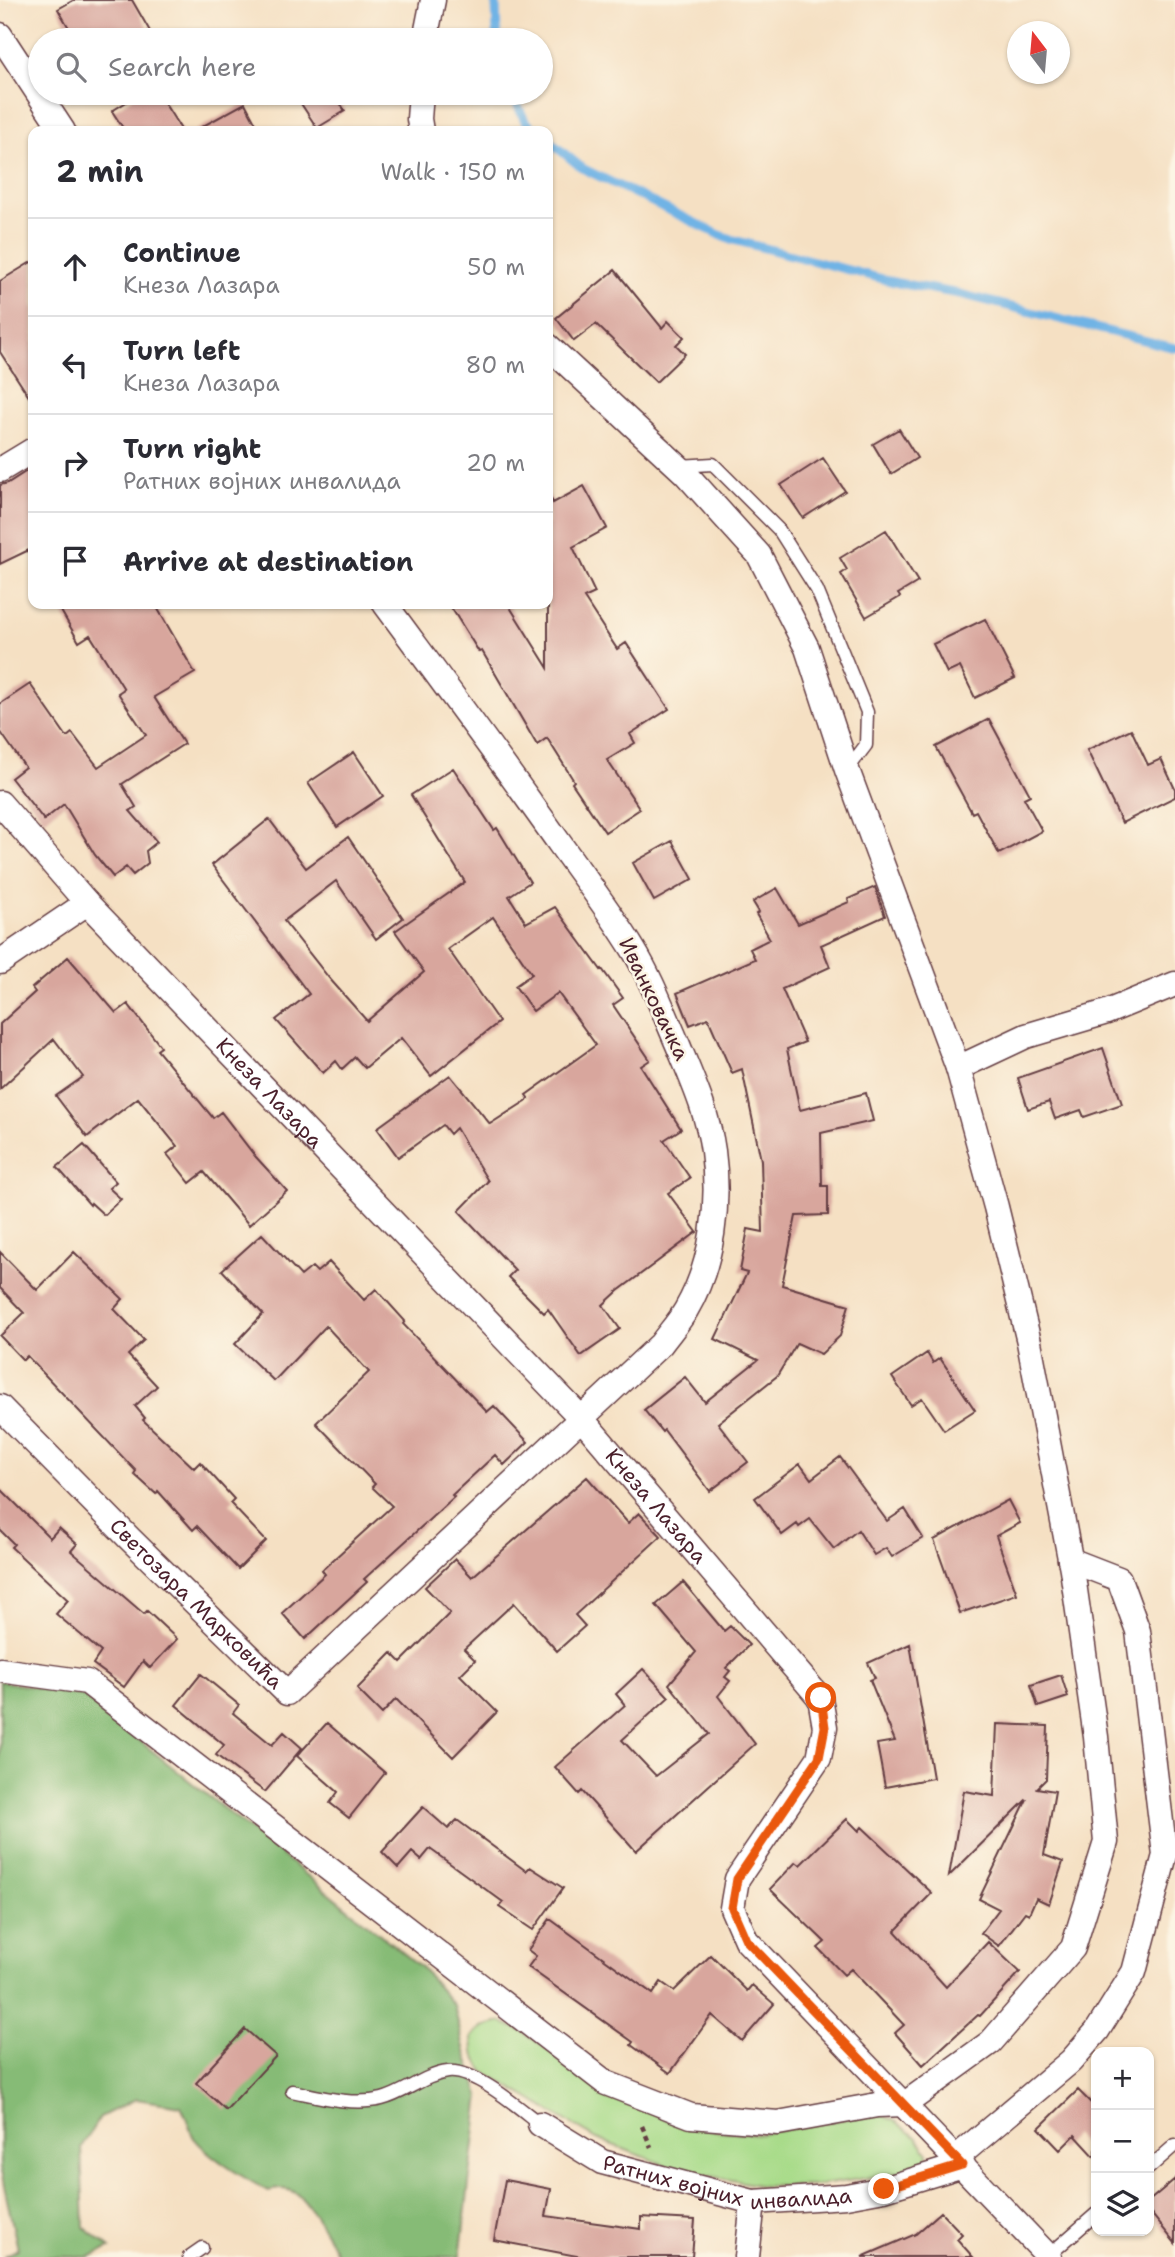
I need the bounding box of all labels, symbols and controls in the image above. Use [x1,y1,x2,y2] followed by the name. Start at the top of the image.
[1007,21,1070,84] north arrow
[28,28,553,105] search box
[52,48,90,86] icon: search
[108,49,257,84] text: Search here
[56,151,143,192] text: 2 min
[380,157,525,187] text: Walk · 150 m
[123,235,241,270] text: Continue
[56,248,94,286] icon: ahead
[467,252,525,282] text: 50 m
[123,270,280,300] text: Кнеза Лазара
[123,333,240,368] text: Turn left
[56,346,94,384] icon: left
[466,350,525,380] text: 80 m
[123,368,280,398] text: Кнеза Лазара
[123,431,261,466] text: Turn right
[56,444,94,482] icon: right
[466,448,525,478] text: 20 m
[123,466,401,496] text: Ратних војних инвалида
[56,542,94,580] icon: arrive
[123,544,413,579] text: Arrive at destination
[612,933,696,1065] street label: Иванковачка
[210,1032,329,1155] street label: Кнеза Лазара
[599,1443,713,1570] street label: Кнеза Лазара
[103,1512,289,1695] street label: Светозара Марковића
[805,1682,836,1713] route start
[1091,2047,1154,2236] map controls
[1091,2047,1154,2110] button: +
[1091,2110,1154,2173] button: −
[600,2149,853,2216] street label: Ратних војних инвалида
[868,2173,899,2204] route end
[1091,2173,1154,2236] button: layers

